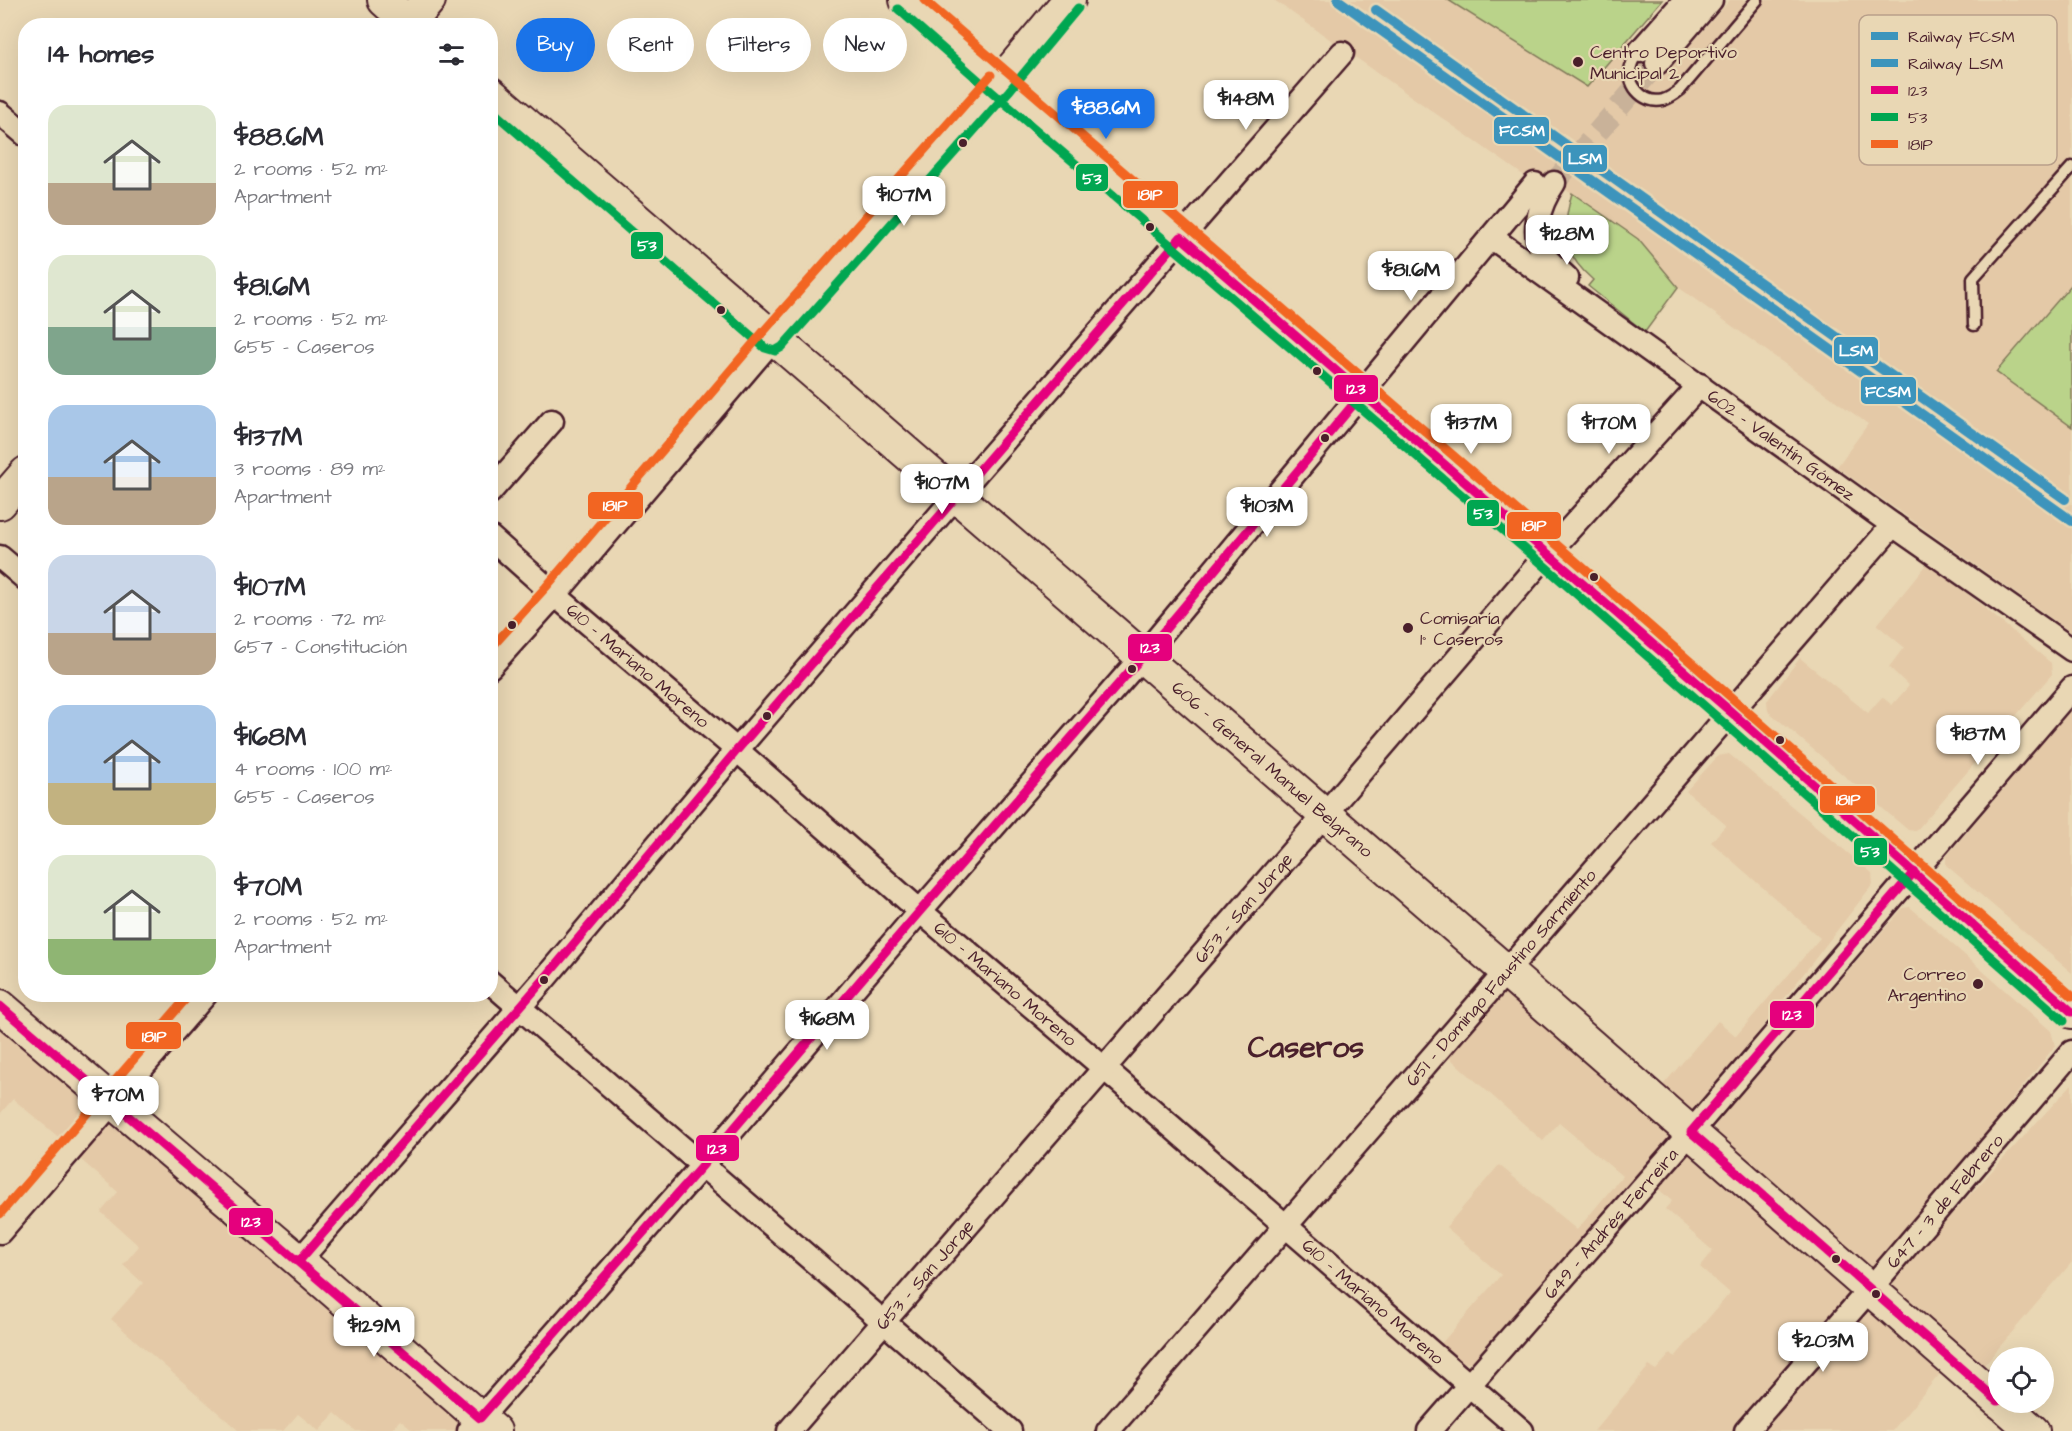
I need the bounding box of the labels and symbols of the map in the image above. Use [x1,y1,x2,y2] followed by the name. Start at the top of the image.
[1859,15,2057,165] legend
[1908,26,2015,49] text: Railway FCSM
[1590,40,1737,86] place label: Centro Deportivo Municipal 2
[1908,53,2003,76] text: Railway LSM
[1571,55,1585,69] marker: Centro Deportivo Municipal 2
[1204,80,1288,131] pin: $148M
[1908,80,1927,102] text: 123
[1057,89,1155,140] pin: $88.6M
[1908,107,1927,129] text: 53
[1493,116,1550,145] line badge: FCSM
[1499,120,1545,142] text: FCSM
[1908,134,1933,156] text: 181P
[957,137,969,149] unlabelled marker
[1562,144,1608,173] line badge: LSM
[1568,148,1602,170] text: LSM
[1075,163,1109,192] line badge: 53
[1082,168,1103,190] text: 53
[862,176,946,227] pin: $107M
[1122,180,1179,209] line badge: 181P
[1138,184,1163,206] text: 181P
[1525,215,1609,266] pin: $128M
[1144,221,1156,233] unlabelled marker
[630,231,664,260] line badge: 53
[637,235,658,257] text: 53
[1362,251,1460,302] pin: $81.6M
[715,304,727,316] unlabelled marker
[1833,336,1879,365] line badge: LSM
[1839,340,1873,362] text: LSM
[1311,365,1323,377] unlabelled marker
[1333,374,1379,403] line badge: 123
[1860,376,1917,405] line badge: FCSM
[1346,378,1367,400] text: 123
[1865,381,1911,403] text: FCSM
[1702,383,1860,507] street label: 602 - Valentín Gómez
[1429,404,1513,455] pin: $137M
[1567,404,1651,455] pin: $170M
[1319,432,1331,444] unlabelled marker
[900,464,984,515] pin: $107M
[1225,487,1309,538] pin: $103M
[587,491,644,520] line badge: 181P
[603,495,628,517] text: 181P
[1466,499,1500,527] line badge: 53
[1473,503,1494,525] text: 53
[1506,511,1562,540] line badge: 181P
[1522,515,1547,537] text: 181P
[1588,571,1600,583] unlabelled marker
[561,597,715,734] street label: 610 - Mariano Moreno
[1420,606,1503,652] place label: Comisaría 1° Caseros
[506,619,518,631] unlabelled marker
[1401,621,1415,635] marker: Comisaría 1° Caseros
[1127,633,1173,662] line badge: 123
[1140,637,1161,659] text: 123
[1126,663,1138,675] unlabelled marker
[1166,675,1379,863] street label: 606 - General Manuel Belgrano
[761,710,773,722] unlabelled marker
[1936,715,2020,766] pin: $187M
[1774,734,1786,746] unlabelled marker
[1819,785,1876,814] line badge: 181P
[1836,789,1861,811] text: 181P
[1853,837,1888,866] line badge: 53
[1860,841,1881,863] text: 53
[1188,847,1299,968] street label: 653 - San Jorge
[1400,863,1602,1092] street label: 651 - Domingo Faustino Sarmiento
[928,915,1082,1052] street label: 610 - Mariano Moreno
[1887,962,1966,1009] place label: Correo Argentino
[538,974,550,986] unlabelled marker
[1971,977,1985,991] marker: Correo Argentino
[785,1000,869,1051] pin: $168M
[1769,1000,1815,1029] line badge: 123
[1782,1004,1803,1026] text: 123
[125,1021,182,1050] line badge: 181P
[142,1026,167,1048] text: 181P
[1248,1027,1364,1069] district label: Caseros
[82,1076,154,1127] pin: $70M
[1880,1129,2009,1274] street label: 647 - 3 de Febrero
[695,1134,740,1162] line badge: 123
[707,1138,728,1160] text: 123
[1538,1143,1684,1304] street label: 649 - Andrés Ferreira
[228,1207,274,1236] line badge: 123
[241,1211,262,1233] text: 123
[870,1214,980,1335] street label: 653 - San Jorge
[1296,1233,1450,1370] street label: 610 - Mariano Moreno
[1830,1253,1842,1265] unlabelled marker
[1870,1288,1882,1300] unlabelled marker
[332,1307,416,1358] pin: $129M
[1781,1322,1865,1373] pin: $203M

